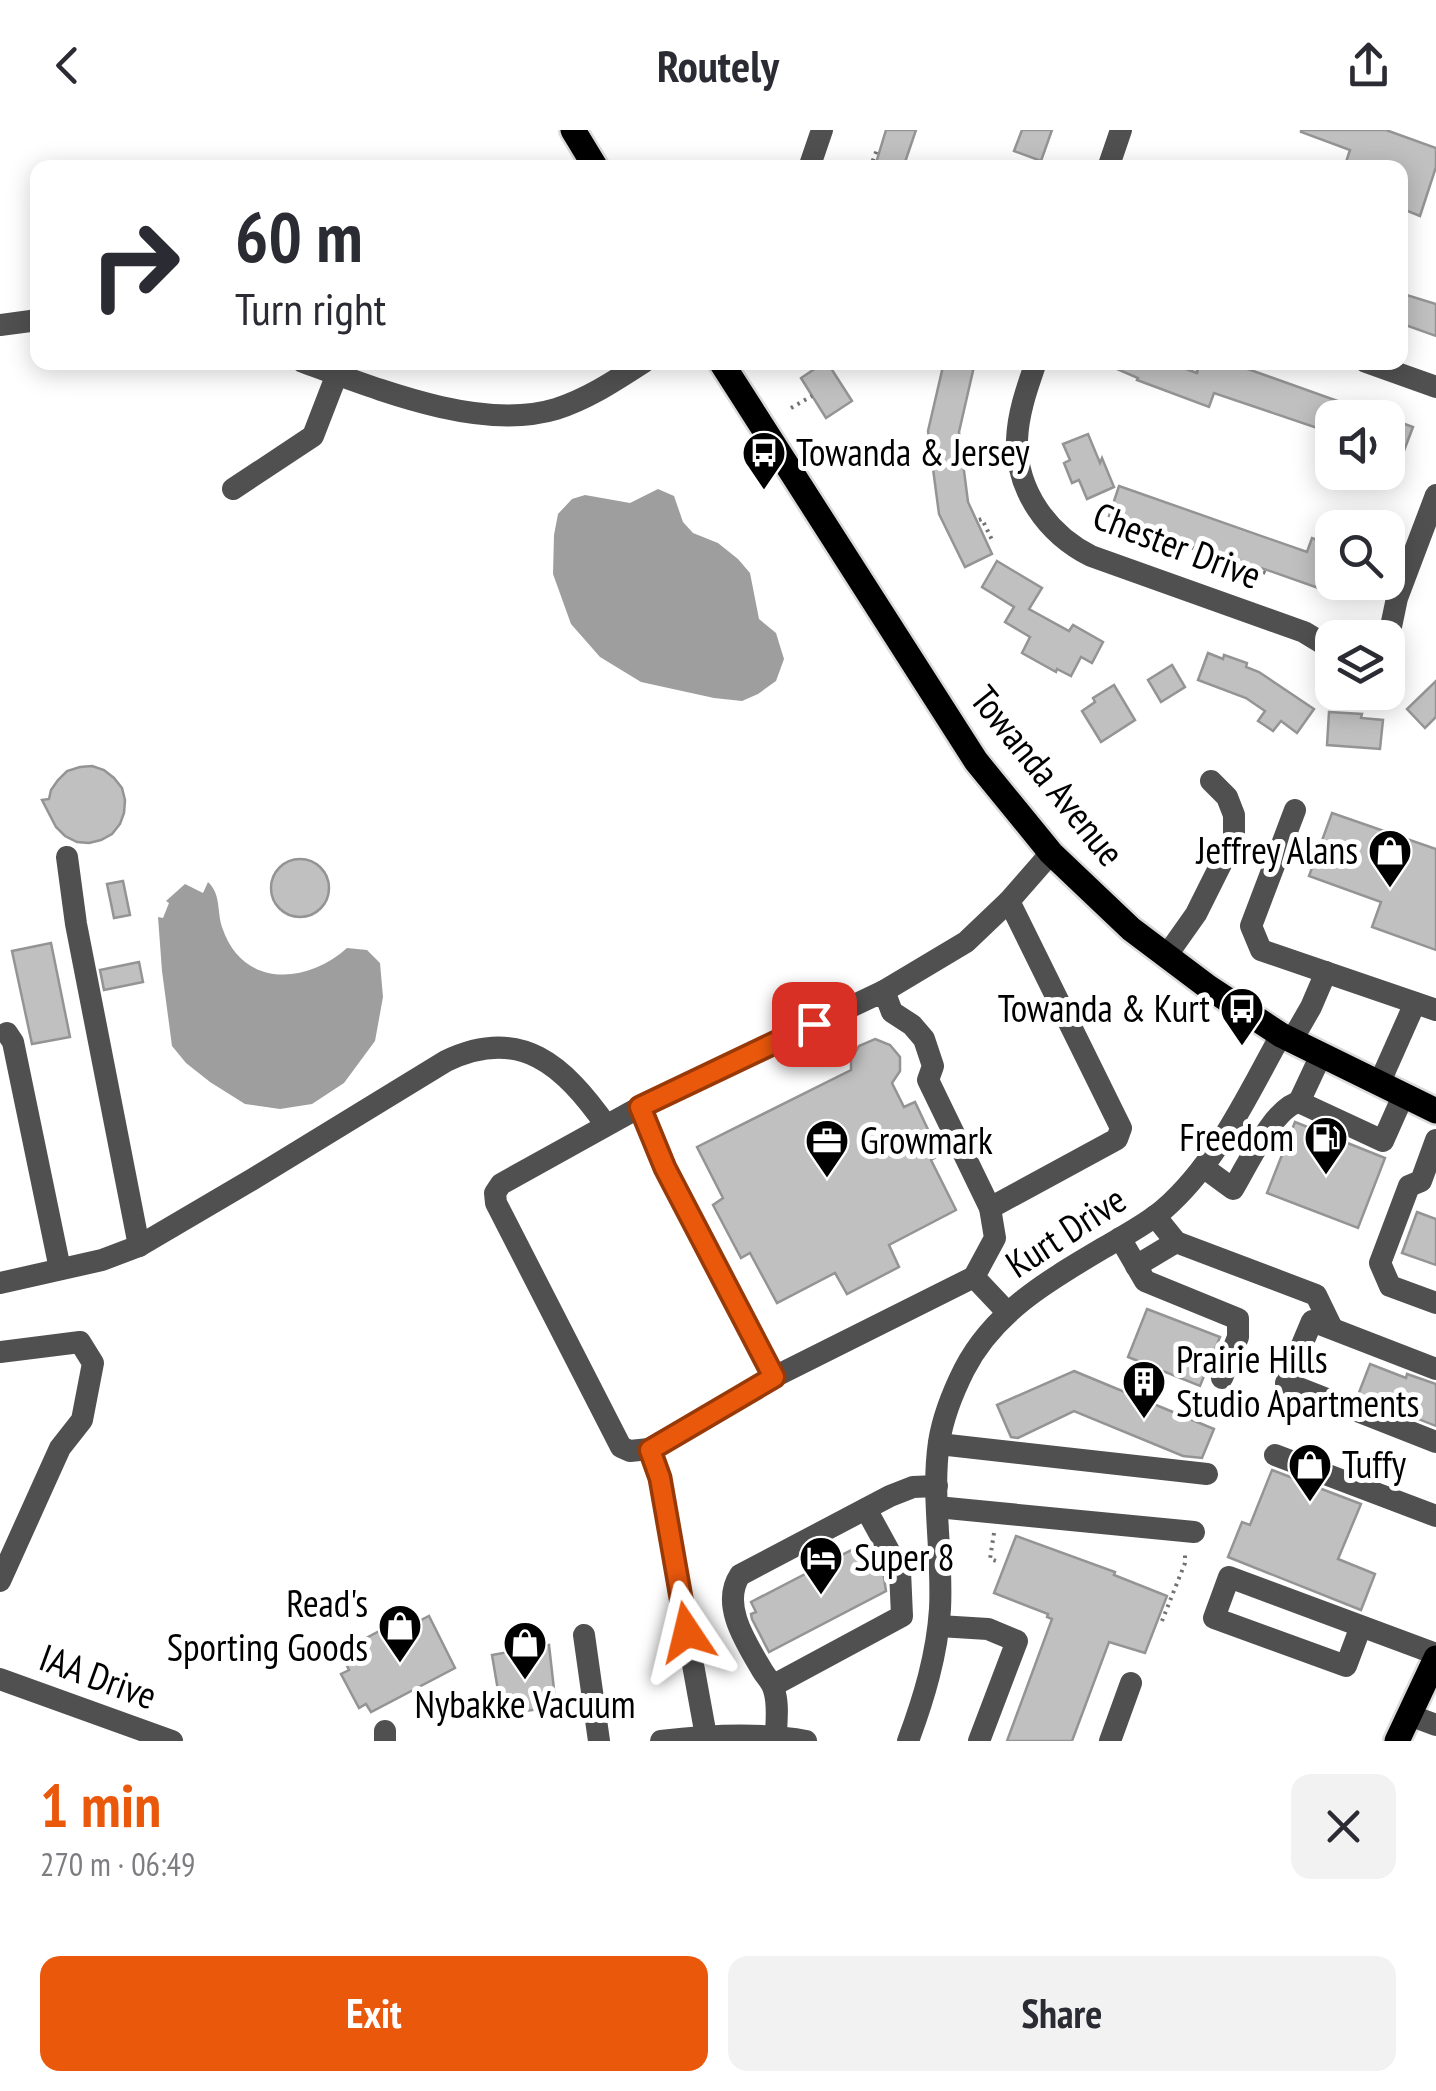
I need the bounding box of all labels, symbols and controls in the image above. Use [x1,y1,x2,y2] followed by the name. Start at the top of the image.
[657,36,779,94] text: Routely
[40,38,95,93] icon: back
[1341,38,1396,93] icon: share
[235,191,363,281] text: 60 m
[70,200,200,330] icon: right
[235,279,386,337] text: Turn right
[1315,400,1405,710] map controls
[1315,400,1405,490] button: sound
[796,427,1030,476] place label: Towanda & Jersey
[741,430,787,491] bus stop icon: Towanda & Jersey
[1087,490,1268,599] street label: Chester Drive
[1315,510,1405,600] button: search
[1315,620,1405,710] button: layers
[960,675,1136,875] street label: Towanda Avenue
[1195,825,1358,874] place label: Jeffrey Alans
[1367,828,1413,889] shop icon: Jeffrey Alans
[772,982,857,1067] pin
[998,983,1211,1032] place label: Towanda & Kurt
[1219,986,1265,1047] bus stop icon: Towanda & Kurt
[787,997,842,1052] icon: arrive
[1179,1112,1294,1161] place label: Freedom
[860,1115,993,1164] place label: Growmark
[1303,1115,1349,1176] fuel station icon: Freedom
[804,1118,850,1179] office icon: Growmark
[996,1174,1134,1288] street label: Kurt Drive
[1176,1334,1419,1427] place label: Prairie Hills Studio Apartments
[1121,1359,1167,1420] building icon: Prairie Hills Studio Apartments
[1342,1439,1407,1488] place label: Tuffy
[1287,1442,1333,1503] shop icon: Tuffy
[854,1532,955,1581] place label: Super 8
[798,1535,844,1596] hotel icon: Super 8
[167,1578,368,1671] place label: Read's Sporting Goods
[635,1580,739,1684] position arrow
[377,1603,423,1664] shop icon: Read's Sporting Goods
[502,1620,548,1681] shop icon: Nybakke Vacuum
[33,1632,164,1719] street label: IAA Drive
[415,1679,635,1728] place label: Nybakke Vacuum
[40,1766,161,1844] text: 1 min
[1291,1774,1396,1879] button: close
[40,1843,195,1885] text: 270 m · 06:49
[40,1956,708,2071] button: Exit
[728,1956,1396,2071] button: Share

